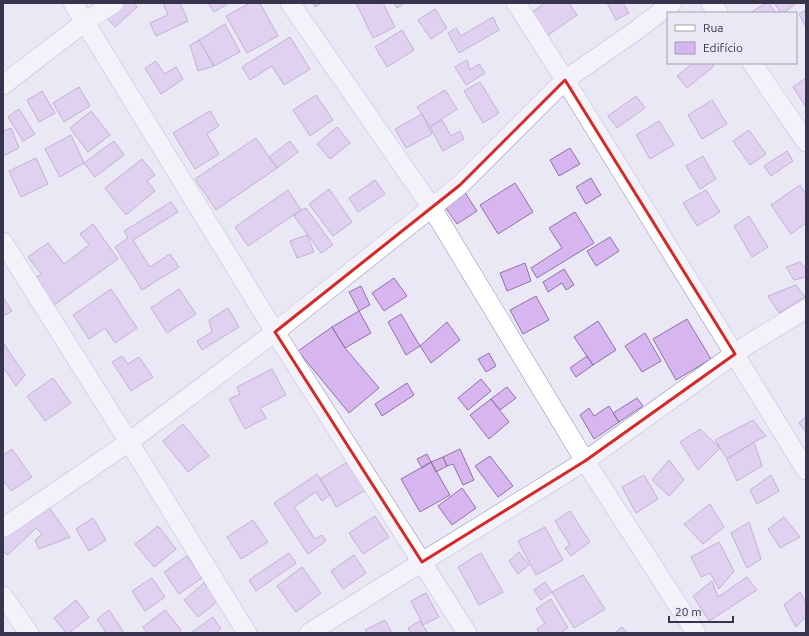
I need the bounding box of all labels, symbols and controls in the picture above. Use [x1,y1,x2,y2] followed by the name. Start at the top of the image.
[667,12,797,64] legend
[703,21,724,34] text: Rua
[703,41,743,54] text: Edifício
[669,598,733,624] scale bar
[675,605,702,618] text: 20 m

